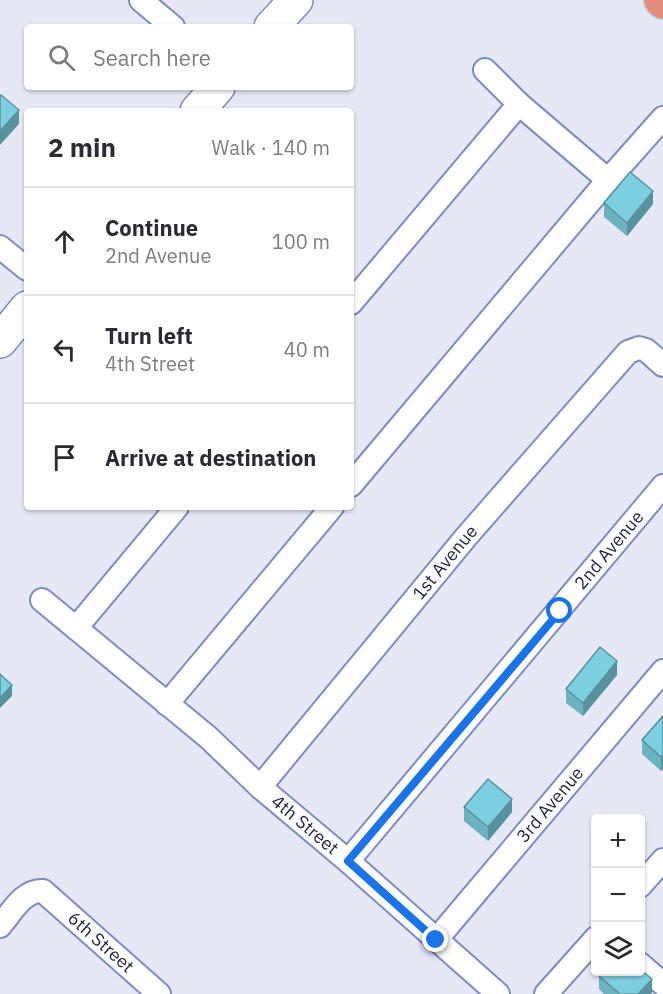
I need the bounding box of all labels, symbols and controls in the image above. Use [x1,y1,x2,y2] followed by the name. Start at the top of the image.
[24,24,354,90] search box
[45,41,78,74] icon: search
[93,43,211,72] text: Search here
[48,130,116,164] text: 2 min
[212,134,330,161] text: Walk · 140 m
[105,213,198,242] text: Continue
[48,225,81,258] icon: ahead
[272,228,330,255] text: 100 m
[105,242,211,269] text: 2nd Avenue
[105,321,193,350] text: Turn left
[48,333,81,366] icon: left
[284,336,330,363] text: 40 m
[105,350,195,377] text: 4th Street
[48,441,81,474] icon: arrive
[105,443,316,472] text: Arrive at destination
[569,506,648,594] street label: 2nd Avenue
[407,520,482,604] street label: 1st Avenue
[546,597,572,623] route start
[511,762,588,847] street label: 3rd Avenue
[267,789,344,859] street label: 4th Street
[591,814,645,976] map controls
[591,814,645,868] button: +
[591,868,645,922] button: −
[63,906,139,977] street label: 6th Street
[591,922,645,976] button: layers
[422,926,448,952] route end

